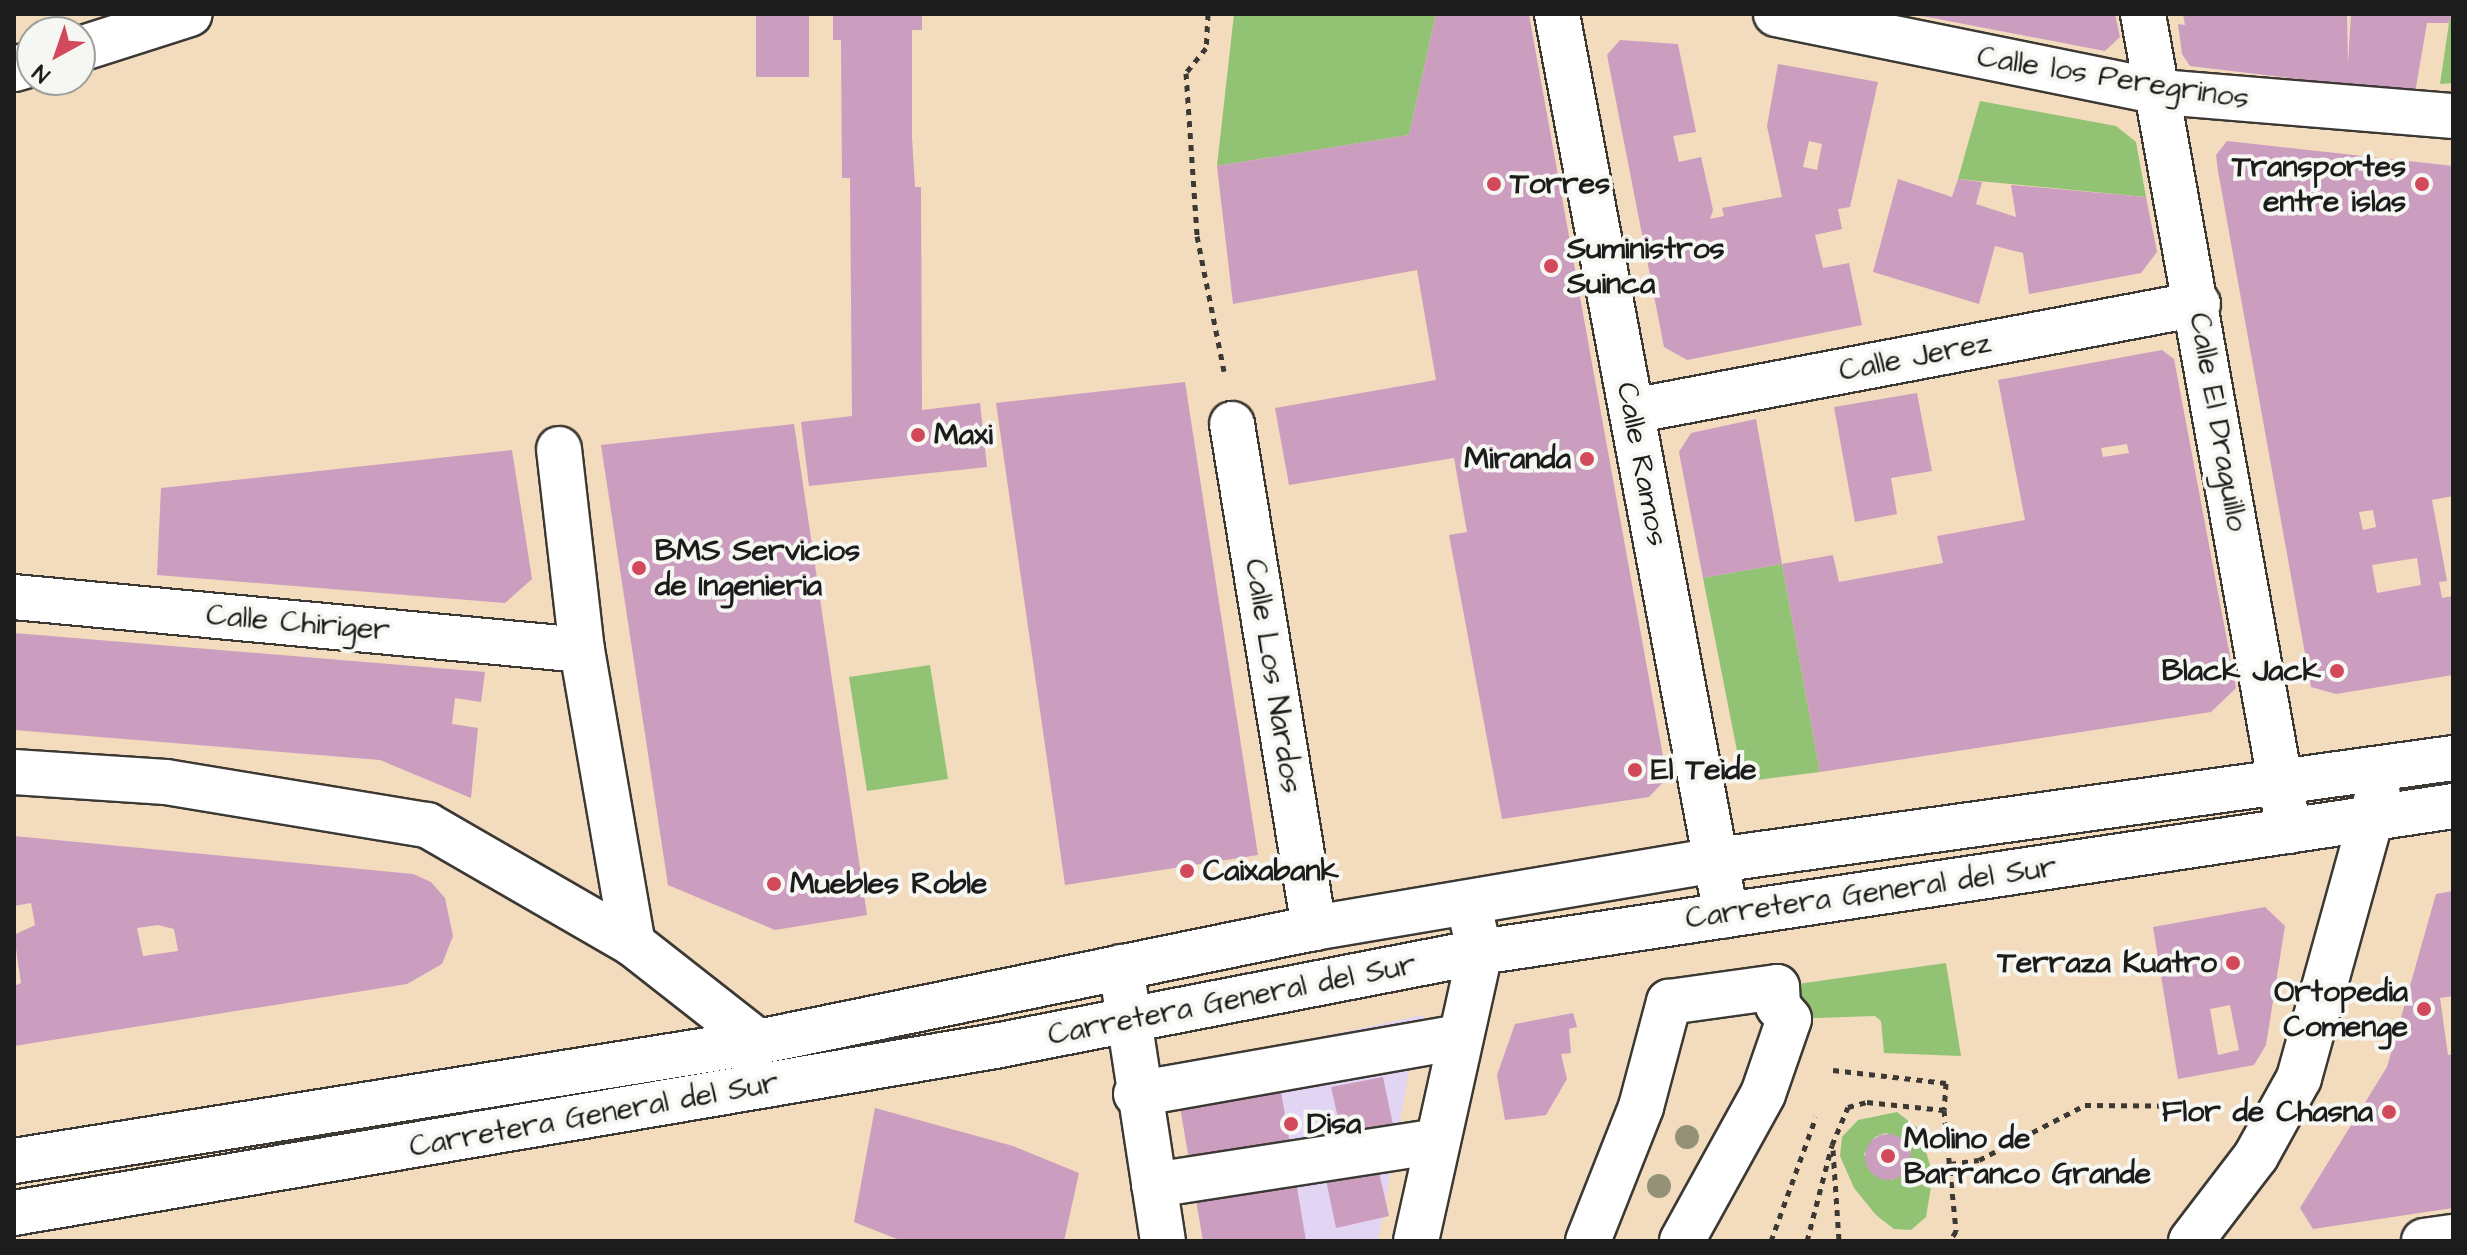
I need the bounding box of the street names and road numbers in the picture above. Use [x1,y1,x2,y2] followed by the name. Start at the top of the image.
[1975,39,2251,117] street label: Calle los Peregrinos
[2181,310,2255,534] street label: Calle El Draguillo
[1836,325,1994,389] street label: Calle Jerez
[1608,379,1676,549] street label: Calle Ramos
[1237,556,1309,796] street label: Calle Los Nardos
[205,597,391,649] street label: Calle Chiriger
[1683,849,2059,937] street label: Carretera General del Sur
[1045,947,1419,1053] street label: Carretera General del Sur
[407,1065,781,1165] street label: Carretera General del Sur

